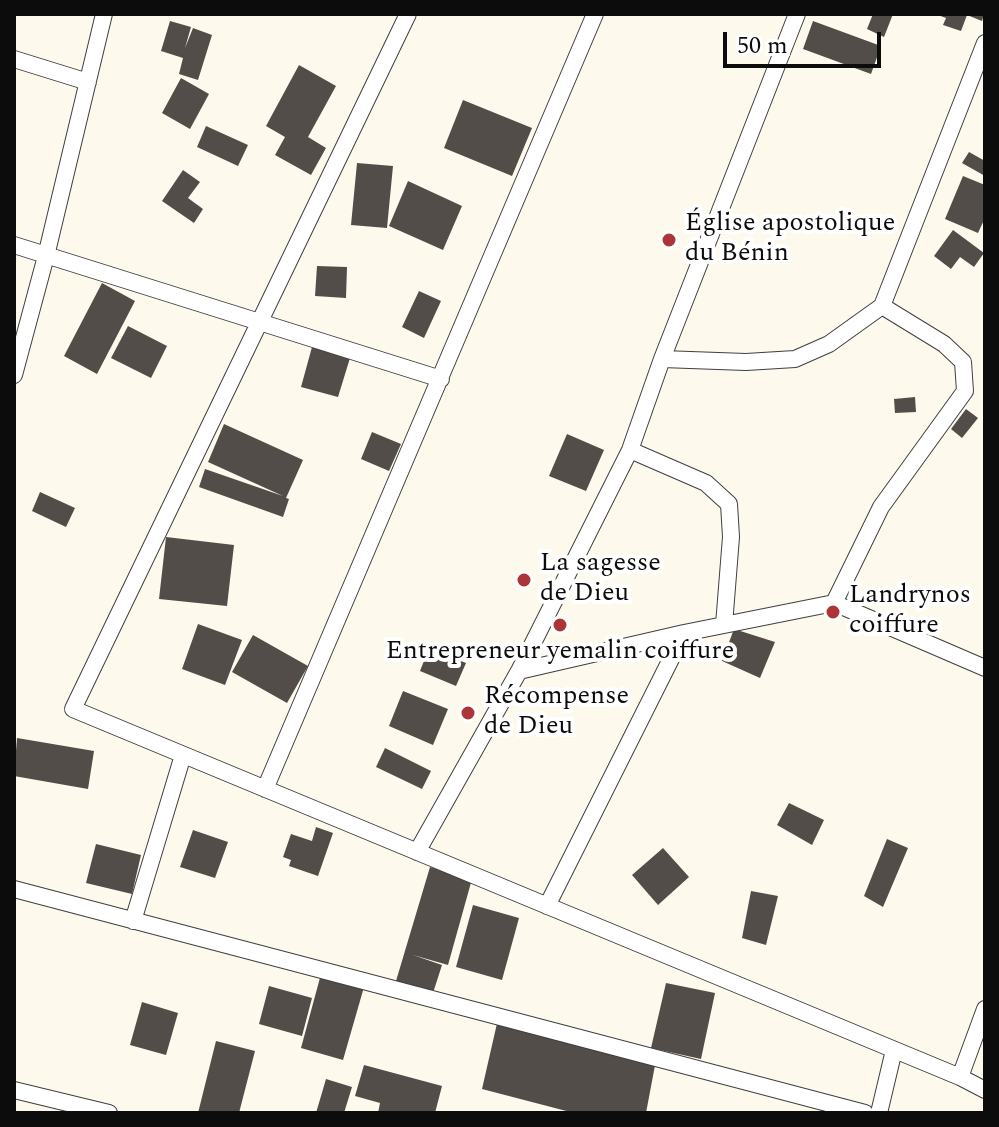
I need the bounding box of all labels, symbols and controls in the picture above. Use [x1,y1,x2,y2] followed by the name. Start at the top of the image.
[727,16,885,66] scale bar
[737,28,788,64] text: 50 m
[685,209,895,270] place label: Église apostolique du Bénin
[660,231,678,249] marker: Église apostolique du Bénin
[540,549,661,610] place label: La sagesse de Dieu
[515,571,533,589] marker: La sagesse de Dieu
[849,581,971,642] place label: Landrynos coiffure
[824,603,842,621] marker: Landrynos coiffure
[551,616,569,634] marker: Entrepreneur yemalin coiffure
[386,637,734,669] place label: Entrepreneur yemalin coiffure
[484,682,629,744] place label: Récompense de Dieu
[459,704,477,722] marker: Récompense de Dieu

